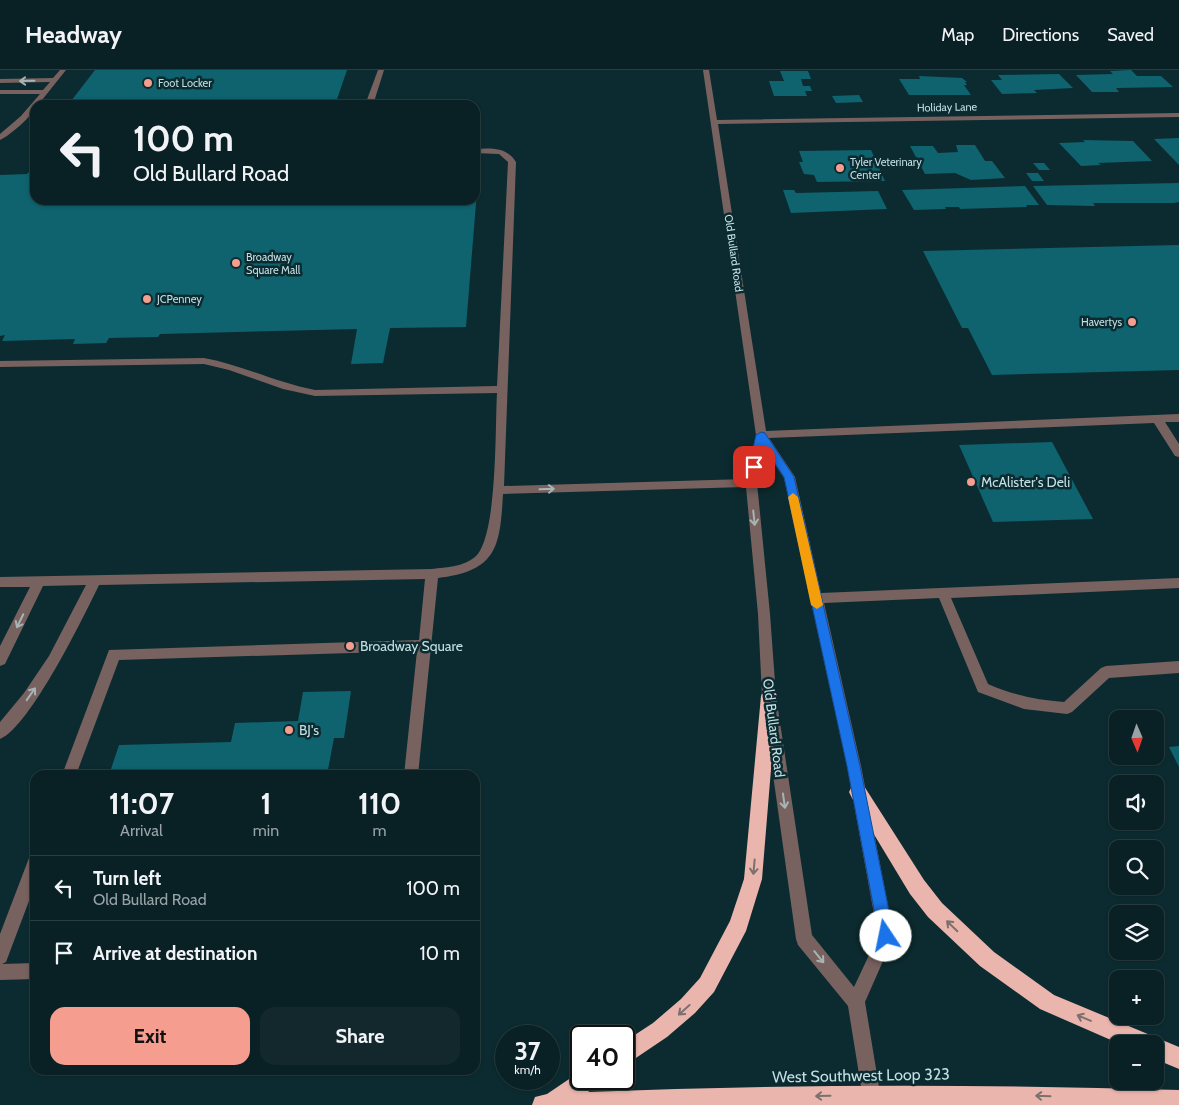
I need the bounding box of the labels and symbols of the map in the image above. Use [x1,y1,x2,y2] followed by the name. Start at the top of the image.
[20,76,36,86] one-way arrow
[158,76,212,90] place label: Foot Locker
[142,77,154,89] marker: Foot Locker
[917,99,978,115] street label: Holiday Lane
[850,155,922,182] place label: Tyler Veterinary Center
[834,162,846,174] marker: Tyler Veterinary Center
[722,213,746,293] street label: Old Bullard Road
[246,250,301,277] place label: Broadway Square Mall
[230,257,242,269] marker: Broadway Square Mall
[156,292,202,306] place label: JCPenney
[141,293,153,305] marker: JCPenney
[1081,315,1122,329] place label: Havertys
[1126,316,1138,328] marker: Havertys
[733,446,775,488] pin
[981,473,1070,491] place label: McAlister's Deli
[965,476,977,488] marker: McAlister's Deli
[539,484,555,493] one-way arrow
[749,509,759,525] one-way arrow
[15,613,25,628] one-way arrow
[360,637,463,655] place label: Broadway Square
[344,640,356,652] marker: Broadway Square
[759,678,789,778] street label: Old Bullard Road
[26,688,36,702] one-way arrow
[1109,710,1164,765] north arrow
[299,721,319,739] place label: BJ's
[283,724,295,736] marker: BJ's
[779,793,789,809] one-way arrow
[749,858,759,874] one-way arrow
[859,909,911,961] position arrow
[945,920,958,932] one-way arrow
[813,950,824,963] one-way arrow
[677,1004,690,1016] one-way arrow
[1077,1013,1092,1022] one-way arrow
[570,1025,635,1090] speed limit sign: 40
[772,1064,950,1087] street label: West Southwest Loop 323
[815,1091,831,1100] one-way arrow
[1035,1091,1052,1101] one-way arrow

